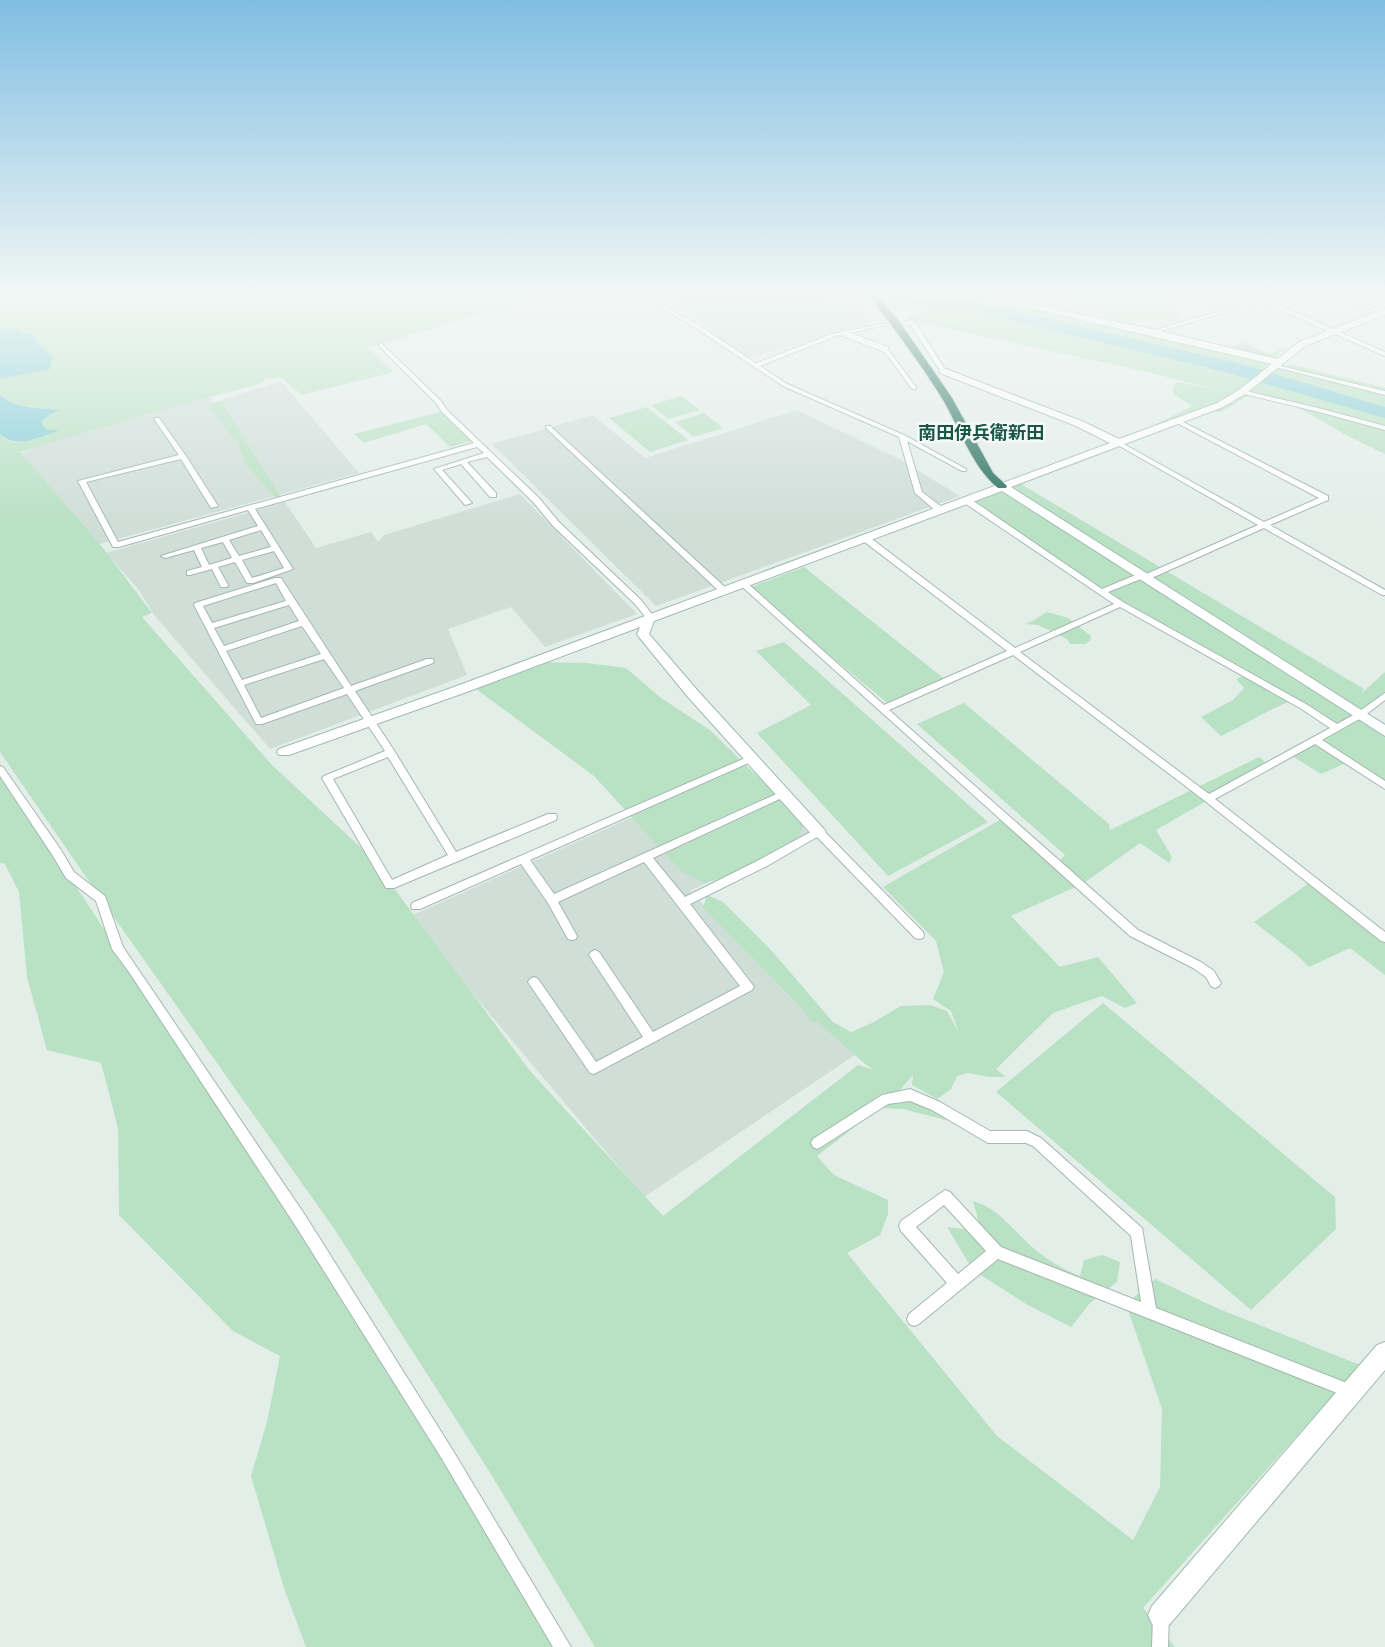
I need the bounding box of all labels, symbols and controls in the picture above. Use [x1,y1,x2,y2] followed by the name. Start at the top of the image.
[918,421,1044,443] district label: 南田伊兵衛新田

